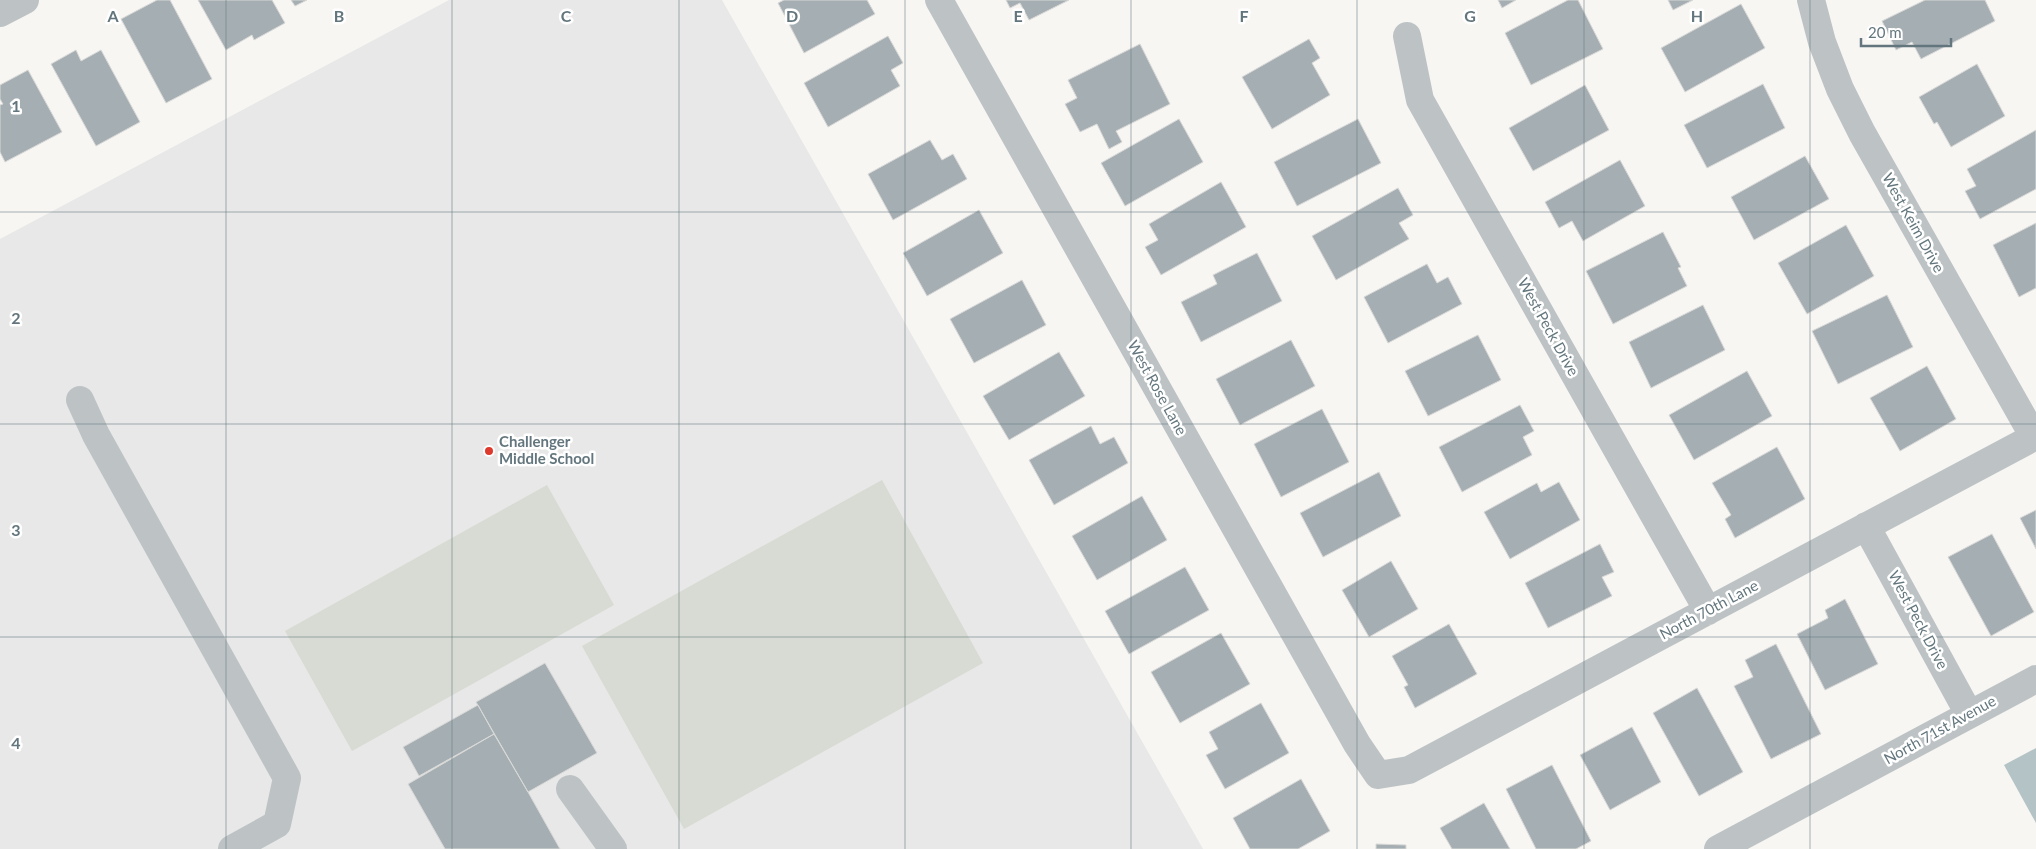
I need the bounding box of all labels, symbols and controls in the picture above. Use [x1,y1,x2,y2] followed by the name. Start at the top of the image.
[106,6,119,25] text: A
[334,6,344,25] text: B
[561,6,572,25] text: C
[786,6,798,25] text: D
[1013,6,1023,25] text: E
[1239,6,1249,25] text: F
[1464,6,1476,25] text: G
[1691,6,1703,25] text: H
[1861,15,1951,47] scale bar
[1868,23,1902,41] text: 20 m
[11,96,21,115] text: 1
[1879,170,1949,276] street label: West Keim Drive
[1515,274,1583,379] street label: West Peck Drive
[11,308,21,327] text: 2
[1124,337,1191,438] street label: West Rose Lane
[499,432,594,467] place label: Challenger Middle School
[483,445,495,457] marker: Challenger Middle School
[11,520,21,539] text: 3
[1885,567,1953,672] street label: West Peck Drive
[1656,576,1761,643] street label: North 70th Lane
[1880,691,1999,767] street label: North 71st Avenue
[11,733,21,752] text: 4

